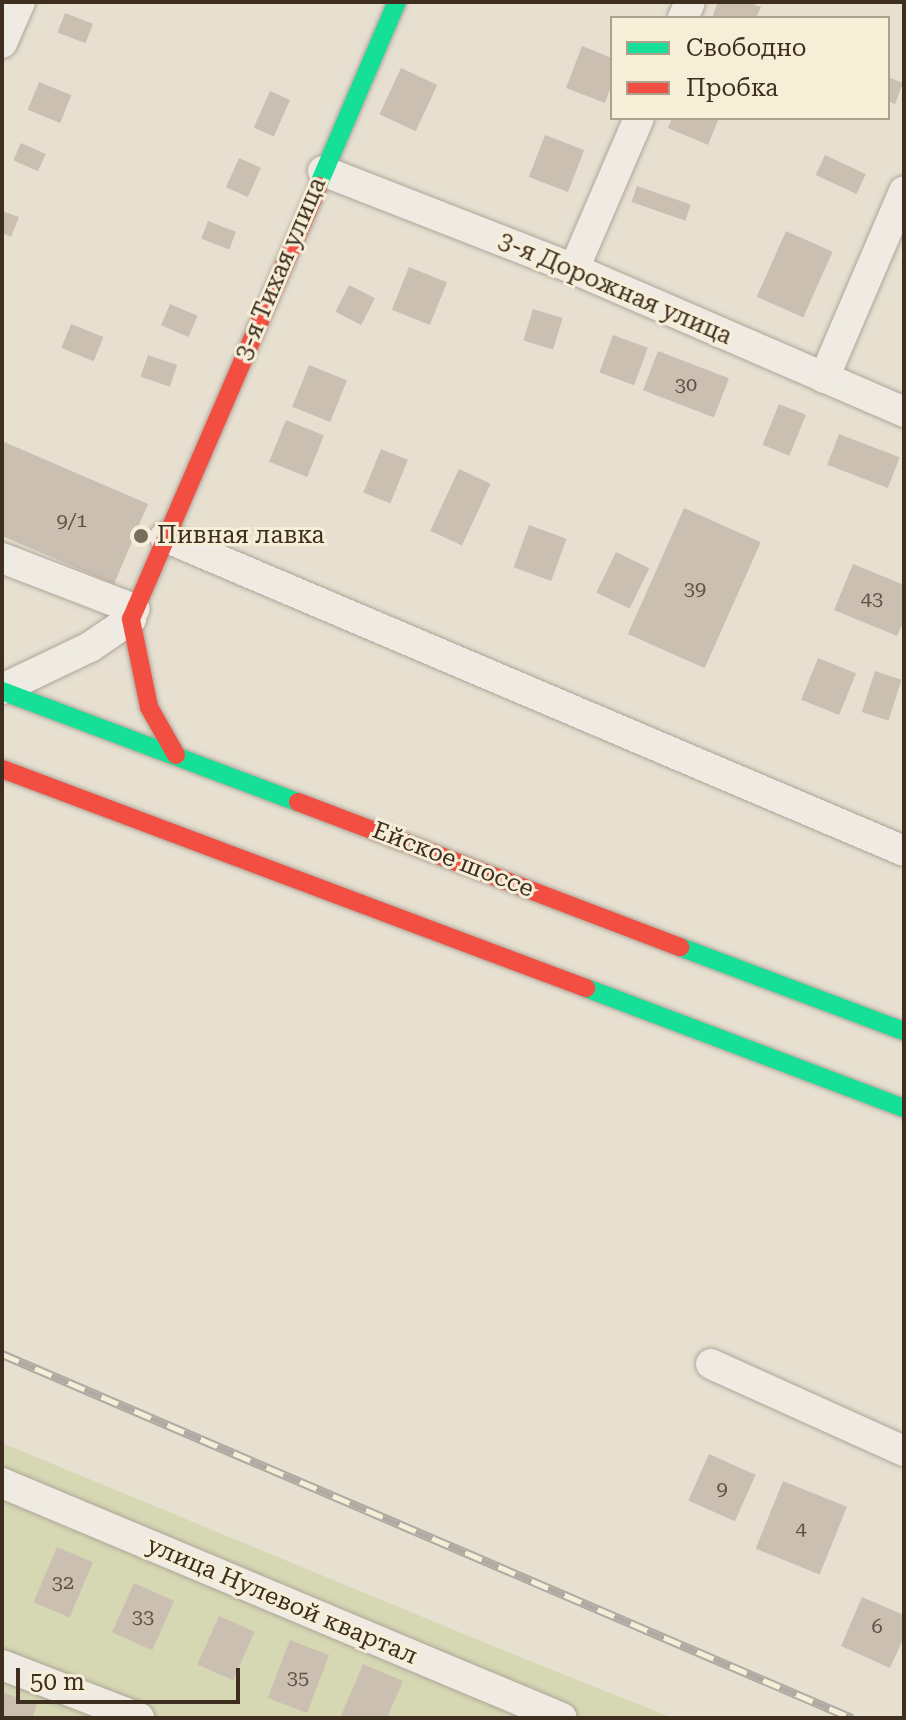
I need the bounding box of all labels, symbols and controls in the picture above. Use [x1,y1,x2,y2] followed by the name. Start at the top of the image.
[610,16,890,120] legend
[686,34,807,62] text: Свободно
[686,74,778,102] text: Пробка
[230,173,332,365] street label: 3-я Тихая улица
[494,227,736,351] street label: 3-я Дорожная улица
[675,372,697,396] house number: 30
[57,508,87,532] house number: 9/1
[157,522,325,550] place label: Пивная лавка
[132,527,150,545] marker: Пивная лавка
[684,576,706,600] house number: 39
[861,586,883,610] house number: 43
[369,816,537,904] street label: Ейское шоссе
[716,1476,728,1500] house number: 9
[795,1516,807,1540] house number: 4
[142,1531,422,1671] street label: улица Нулевой квартал
[52,1570,74,1594] house number: 32
[132,1604,154,1628] house number: 33
[871,1614,883,1638] house number: 6
[20,1652,244,1702] scale bar
[287,1665,309,1689] house number: 35
[30,1668,85,1696] text: 50 m

